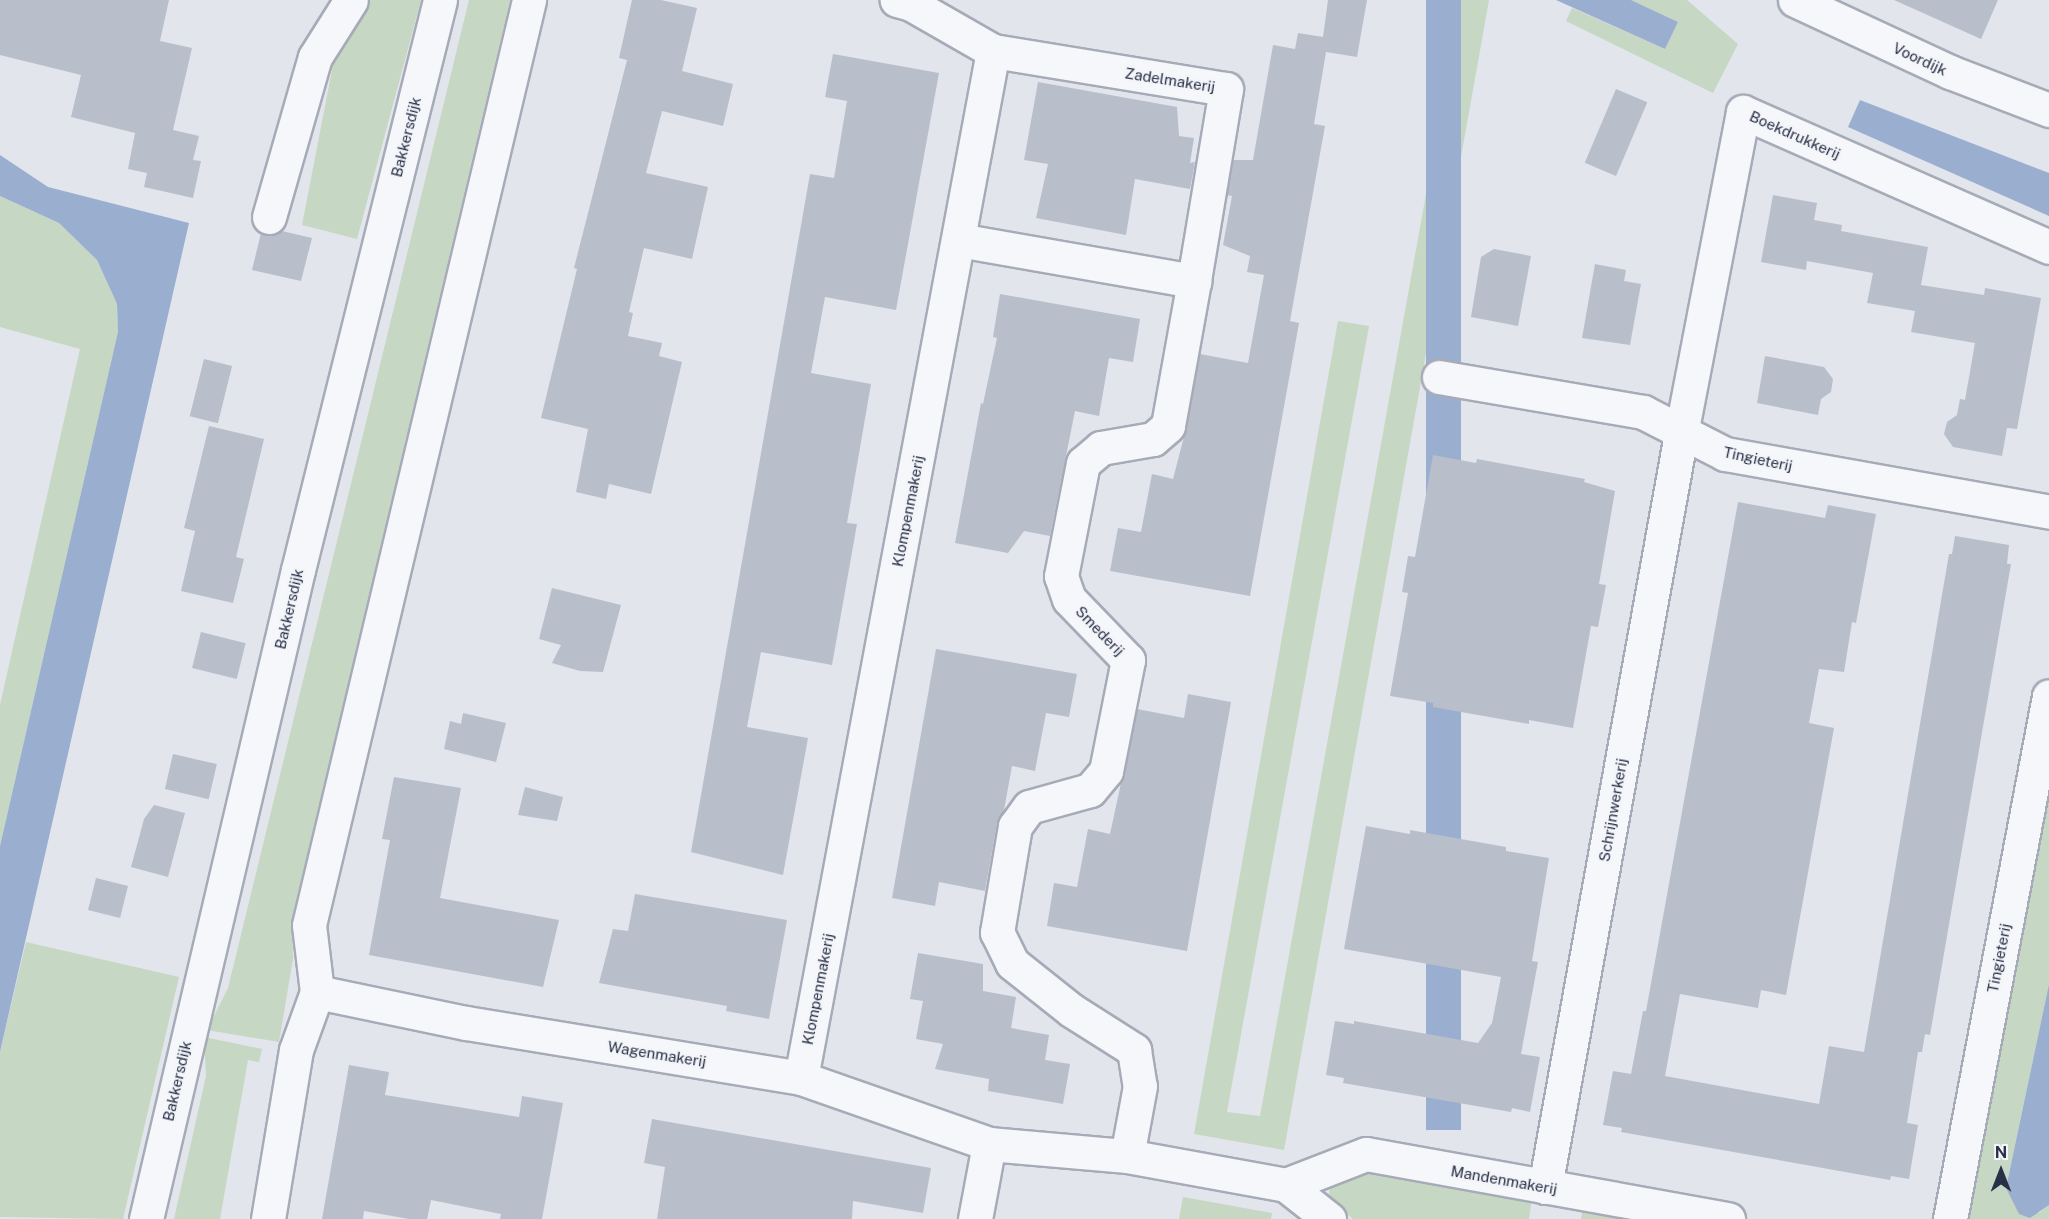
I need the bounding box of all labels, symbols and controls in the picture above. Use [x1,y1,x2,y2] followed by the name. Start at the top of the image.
[1890,39,1950,79] street label: Voordijk
[1124,64,1216,96] street label: Zadelmakerij
[387,95,425,179] street label: Bakkersdijk
[1747,107,1843,163] street label: Boekdrukkerij
[1722,443,1794,475] street label: Tingieterij
[888,454,928,568] street label: Klompenmakerij
[271,567,307,651] street label: Bakkersdijk
[1072,602,1128,660] street label: Smederij
[1595,757,1631,863] street label: Schrijnwerkerij
[1983,922,2015,994] street label: Tingieterij
[798,932,838,1046] street label: Klompenmakerij
[606,1037,708,1071] street label: Wagenmakerij
[159,1039,195,1123] street label: Bakkersdijk
[1971,1141,2031,1201] north arrow
[1995,1143,2007,1162] text: N
[1449,1162,1559,1198] street label: Mandenmakerij

